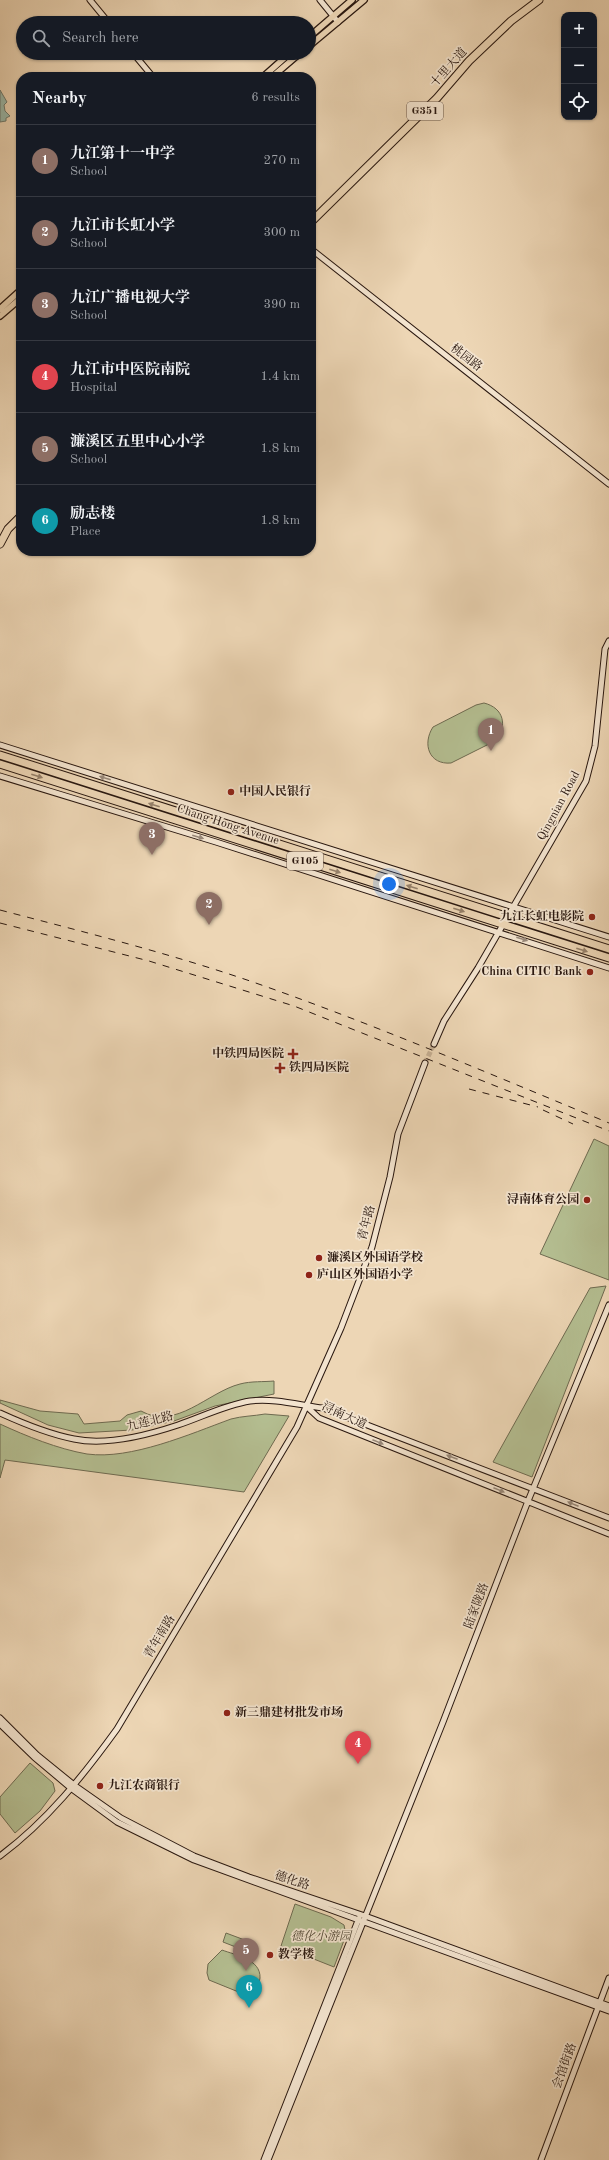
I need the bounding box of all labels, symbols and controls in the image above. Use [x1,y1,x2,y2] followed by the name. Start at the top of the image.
[561,12,597,120] map controls
[561,12,597,48] button: +
[16,16,316,60] search box
[30,27,52,49] icon: search
[62,31,139,46] text: Search here
[427,45,470,90] street label: 十里大道
[561,48,597,84] button: −
[561,84,597,120] button: locate
[32,90,87,107] text: Nearby
[251,91,300,104] text: 6 results
[407,102,443,120] road number: G351
[70,147,175,162] text: 九江第十一中学
[41,154,49,167] text: 1
[263,154,300,167] text: 270 m
[70,165,107,178] text: School
[70,219,175,234] text: 九江市长虹小学
[41,226,49,239] text: 2
[263,226,300,239] text: 300 m
[70,237,107,250] text: School
[70,291,190,306] text: 九江广播电视大学
[41,298,49,311] text: 3
[263,298,300,311] text: 390 m
[70,309,107,322] text: School
[448,341,485,374] street label: 桃园路
[70,363,190,378] text: 九江市中医院南院
[41,370,49,383] text: 4
[261,370,300,383] text: 1.4 km
[70,381,117,394] text: Hospital
[70,435,205,450] text: 濂溪区五里中心小学
[41,442,49,455] text: 5
[261,442,300,455] text: 1.8 km
[70,453,107,466] text: School
[70,507,115,522] text: 励志楼
[41,514,49,527] text: 6
[261,514,300,527] text: 1.8 km
[70,525,100,538] text: Place
[478,718,504,751] pin: 1
[536,769,582,843] street label: Qingnian Road
[31,773,43,779] one-way arrow
[98,775,110,781] one-way arrow
[239,784,311,798] place label: 中国人民银行
[226,787,236,797] marker: 中国人民银行
[148,802,160,808] one-way arrow
[175,803,281,847] street label: Chang Hong Avenue
[139,822,165,855] pin: 3
[192,834,204,840] one-way arrow
[287,852,323,870] road number: G105
[329,868,341,874] one-way arrow
[379,874,399,894] your location
[405,884,417,890] one-way arrow
[196,892,222,925] pin: 2
[453,907,465,913] one-way arrow
[500,909,584,923] place label: 九江长虹电影院
[587,912,597,922] marker: 九江长虹电影院
[516,937,528,943] one-way arrow
[577,947,589,953] one-way arrow
[481,966,582,978] place label: China CITIC Bank
[585,967,595,977] marker: China CITIC Bank
[212,1046,284,1060] place label: 中铁四局医院
[287,1048,299,1060] marker: 中铁四局医院
[289,1060,349,1074] place label: 铁四局医院
[274,1062,286,1074] marker: 铁四局医院
[507,1192,579,1206] place label: 浔南体育公园
[582,1195,592,1205] marker: 浔南体育公园
[355,1204,377,1242] street label: 青年路
[327,1250,423,1264] place label: 濂溪区外国语学校
[314,1253,324,1263] marker: 濂溪区外国语学校
[317,1267,413,1281] place label: 庐山区外国语小学
[304,1270,314,1280] marker: 庐山区外国语小学
[320,1399,369,1432] street label: 浔南大道
[125,1408,175,1434] street label: 九莲北路
[373,1439,385,1445] one-way arrow
[445,1453,457,1459] one-way arrow
[493,1487,505,1493] one-way arrow
[566,1500,578,1506] one-way arrow
[461,1581,491,1631] street label: 陆家陇路
[141,1612,178,1661] street label: 青年南路
[235,1705,343,1719] place label: 新三鼎建材批发市场
[222,1708,232,1718] marker: 新三鼎建材批发市场
[345,1731,371,1764] pin: 4
[108,1778,180,1792] place label: 九江农商银行
[95,1781,105,1791] marker: 九江农商银行
[273,1868,312,1892] street label: 德化路
[291,1929,353,1943] park label: 德化小游园
[233,1938,259,1971] pin: 5
[278,1947,314,1961] place label: 教学楼
[265,1950,275,1960] marker: 教学楼
[236,1975,262,2008] pin: 6
[549,2041,579,2091] street label: 会馆街路

